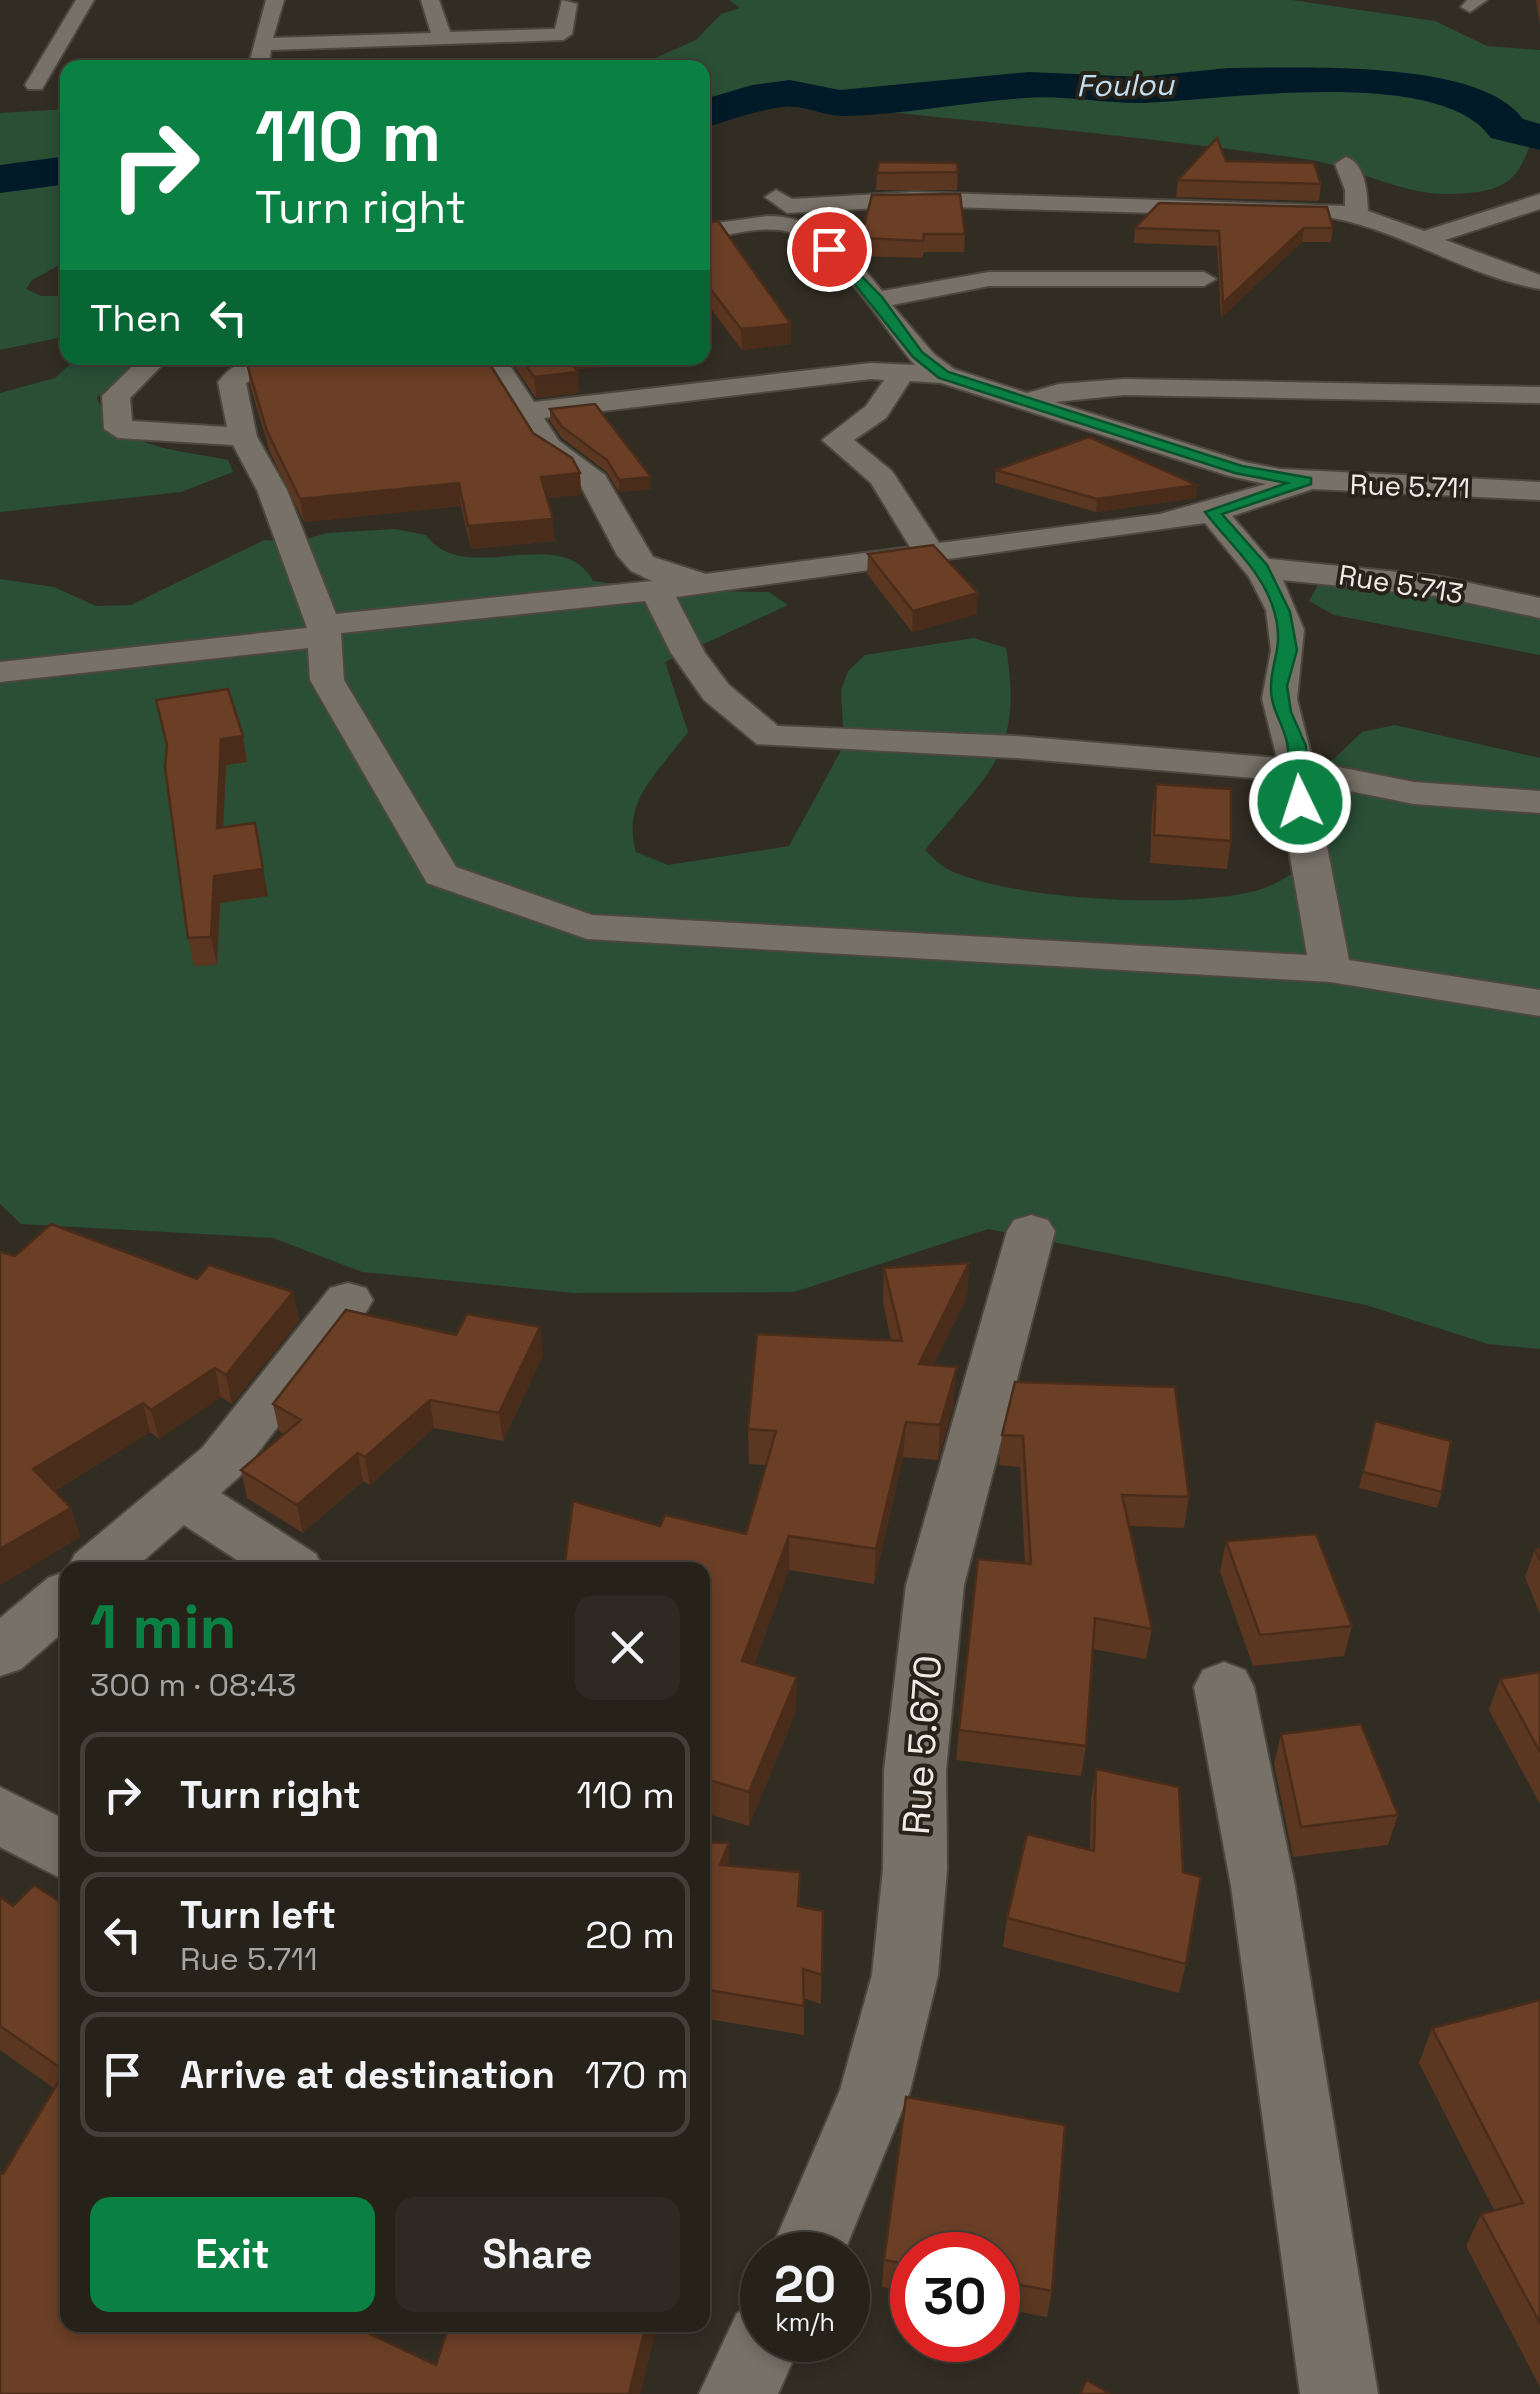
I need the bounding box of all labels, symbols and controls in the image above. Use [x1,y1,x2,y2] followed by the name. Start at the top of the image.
[1076,65,1176,105] water label: Foulou
[255,92,441,181] text: 110 m
[90,100,220,230] icon: right
[255,179,466,236] text: Turn right
[787,207,872,292] pin
[802,222,857,277] icon: arrive
[201,290,256,345] icon: left
[90,294,181,342] text: Then
[1349,466,1471,506] street label: Rue 5.711
[1336,556,1466,612] street label: Rue 5.713
[1248,750,1352,854] position arrow
[90,1589,237,1666] text: 1 min
[575,1595,680,1700] button: close
[892,1654,952,1836] street label: Rue 5.670
[90,1665,296,1705] text: 300 m · 08:43
[95,1767,150,1822] icon: right
[180,1771,361,1819] text: Turn right
[576,1771,675,1819] text: 110 m
[180,1891,336,1939] text: Turn left
[95,1907,150,1962] icon: left
[585,1911,675,1959] text: 20 m
[180,1939,318,1979] text: Rue 5.711
[95,2047,150,2102] icon: arrive
[180,2051,555,2099] text: Arrive at destination
[585,2051,689,2099] text: 170 m
[90,2197,375,2312] button: Exit
[395,2197,680,2312] button: Share
[890,2232,1020,2362] speed limit sign: 30
[774,2253,836,2317] text: 20
[775,2306,835,2338] text: km/h

